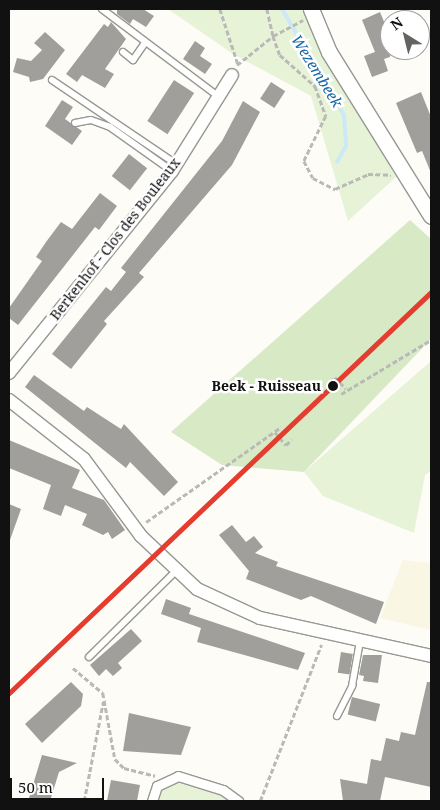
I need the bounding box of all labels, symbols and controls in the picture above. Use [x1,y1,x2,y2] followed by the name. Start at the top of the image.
[380,10,430,60] north arrow
[386,12,407,34] text: N
[288,31,346,111] water label: Wezembeek
[46,155,184,323] street label: Berkenhof - Clos des Bouleaux
[212,378,321,394] place label: Beek - Ruisseau
[325,378,341,394] marker: Beek - Ruisseau
[12,768,106,800] scale bar
[18,777,53,797] text: 50 m

